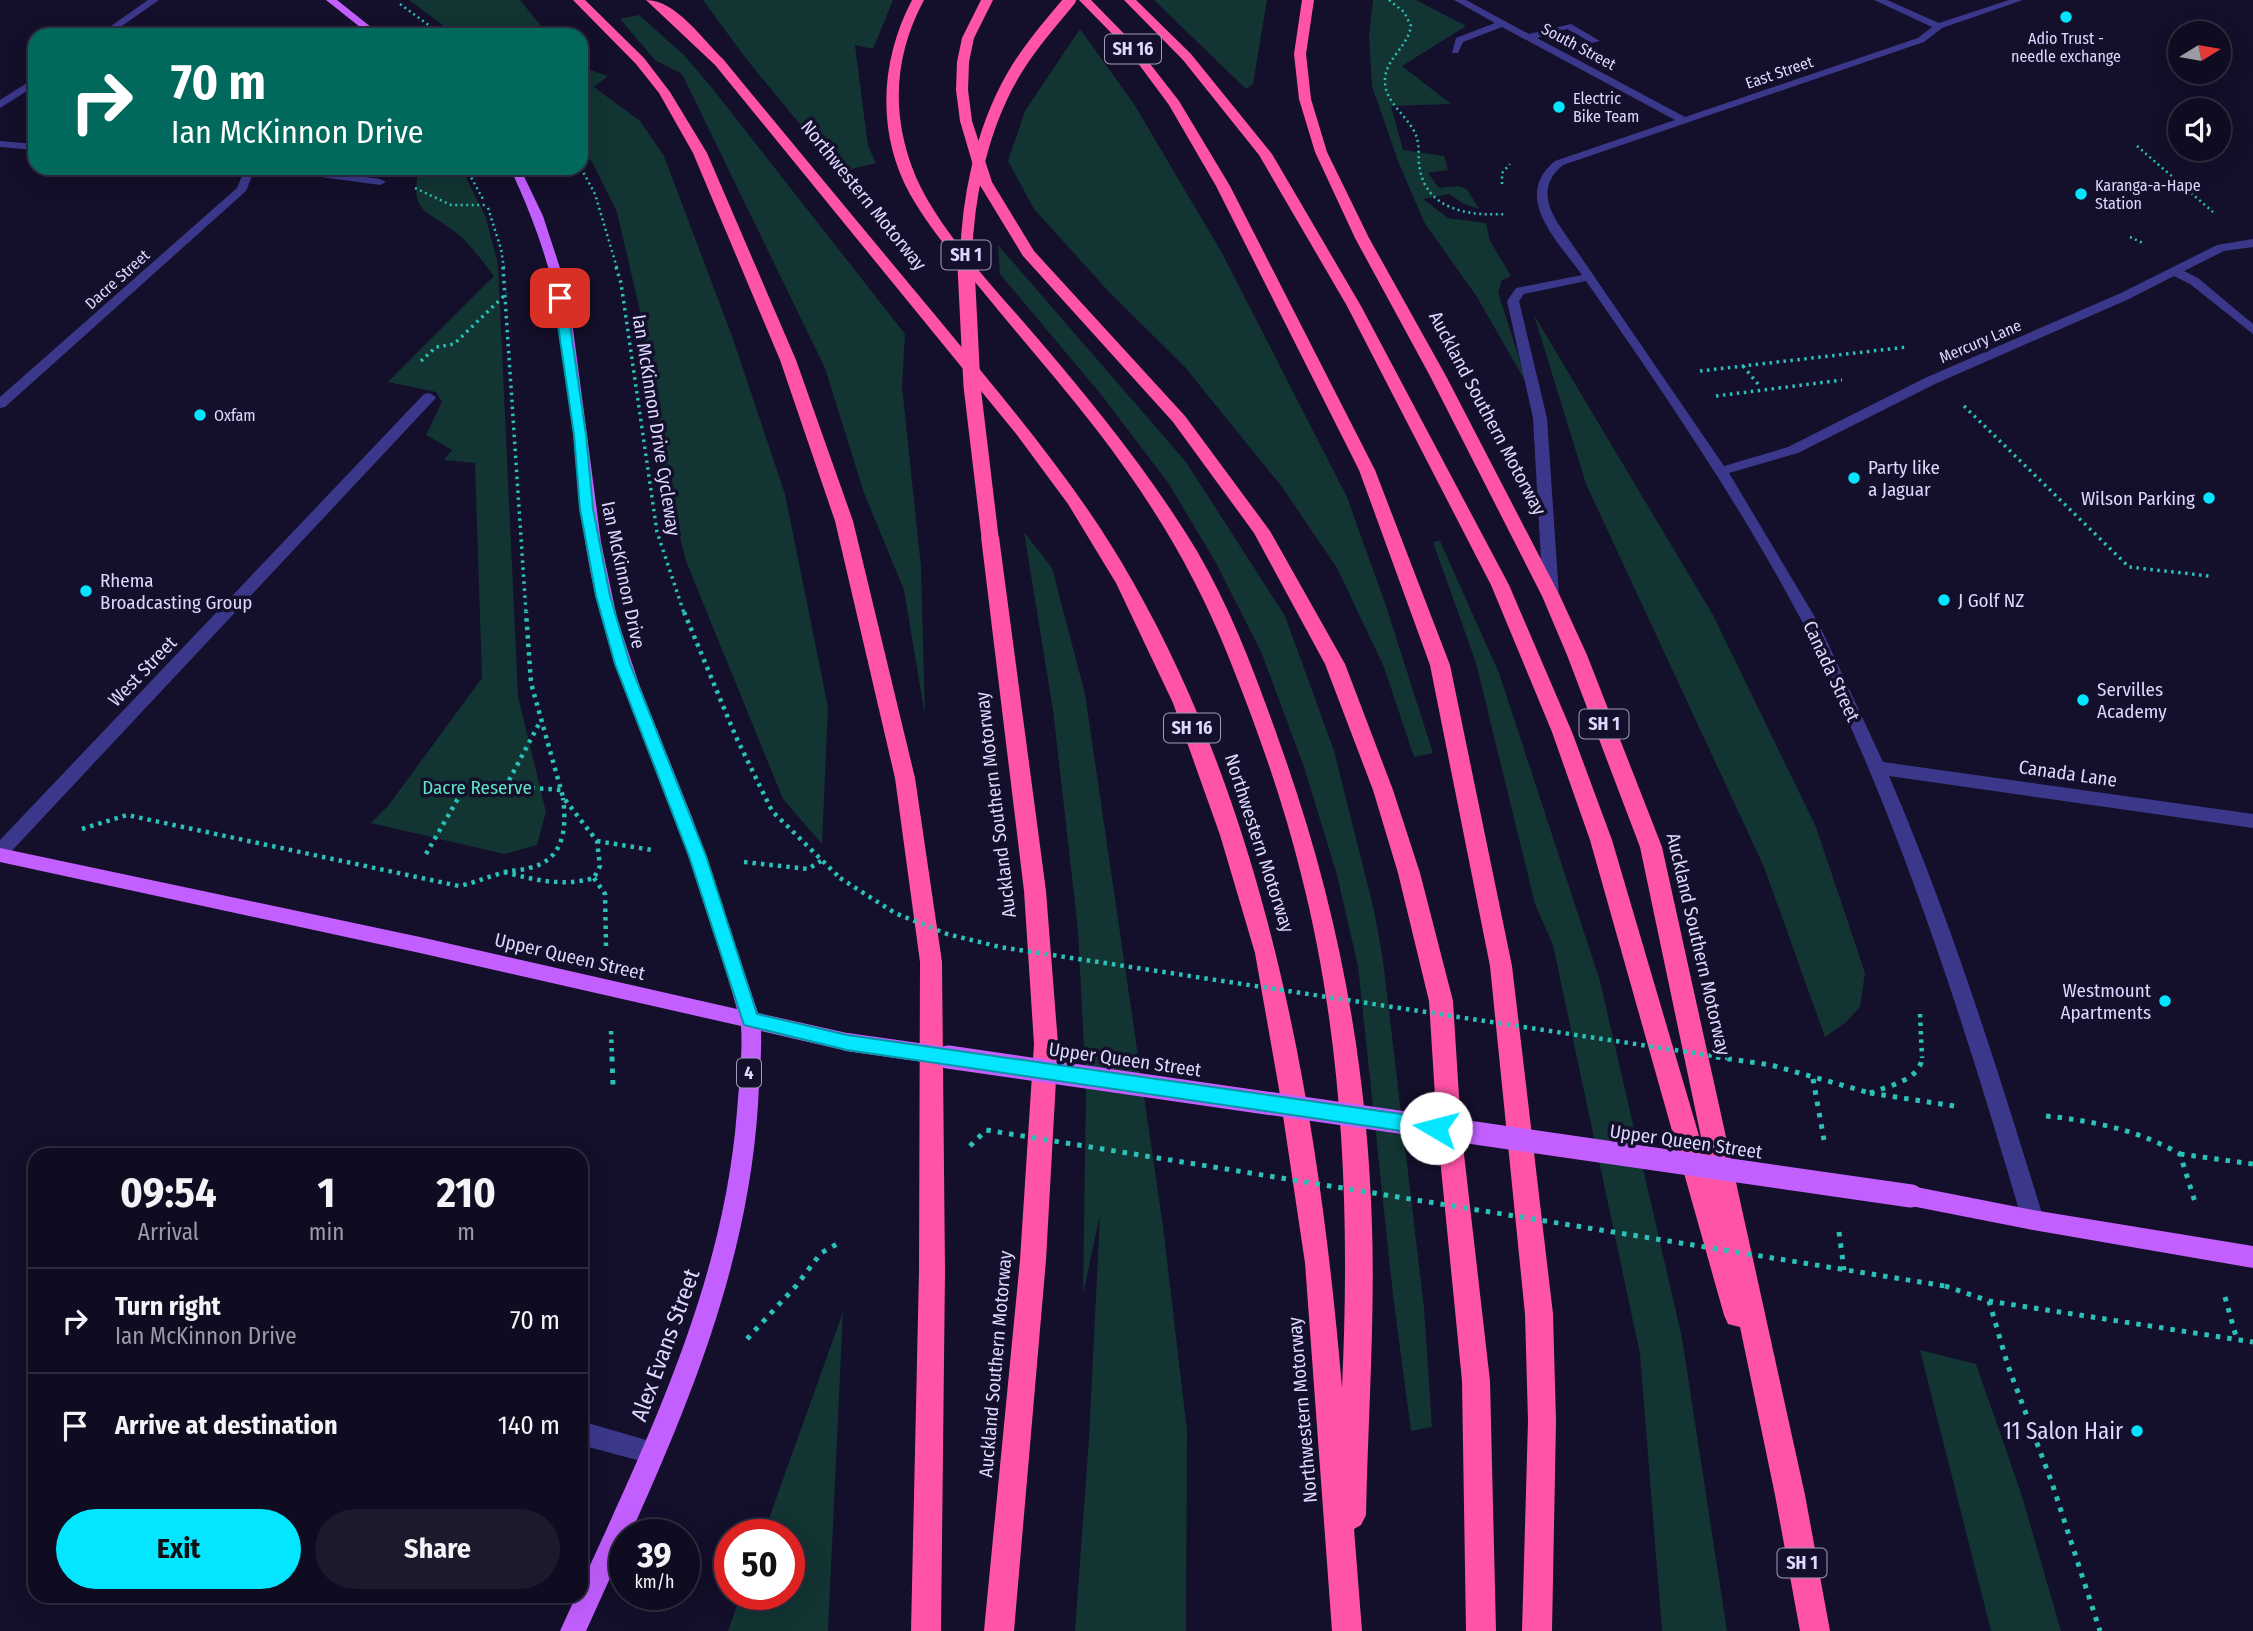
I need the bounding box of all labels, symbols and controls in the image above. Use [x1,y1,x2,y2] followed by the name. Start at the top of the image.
[2058,9,2074,25] marker: Adio Trust - needle exchange
[1538,19,1620,74] street label: South Street
[2168,21,2231,84] north arrow
[2168,21,2231,161] map controls
[2011,29,2121,66] place label: Adio Trust - needle exchange
[1105,34,1161,64] road number: SH 16
[1743,52,1816,93] street label: East Street
[171,53,266,112] text: 70 m
[56,56,147,147] icon: right
[1573,89,1639,126] place label: Electric Bike Team
[2168,98,2231,161] button: sound
[1551,99,1567,115] marker: Electric Bike Team
[171,113,424,151] text: Ian McKinnon Drive
[796,116,932,275] street label: Northwestern Motorway
[2095,176,2201,213] place label: Karanga-a-Hape Station
[2073,186,2089,202] marker: Karanga-a-Hape Station
[942,241,990,270] road number: SH 1
[81,245,154,313] street label: Dacre Street
[530,268,590,328] pin
[541,279,579,317] icon: arrive
[1424,307,1551,520] street label: Auckland Southern Motorway
[628,313,685,538] street label: Ian McKinnon Drive Cycleway
[1936,316,2024,367] street label: Mercury Lane
[214,406,256,425] place label: Oxfam
[192,407,208,423] marker: Oxfam
[1868,456,1940,501] place label: Party like a Jaguar
[1846,470,1862,486] marker: Party like a Jaguar
[2081,487,2195,510] place label: Wilson Parking
[2201,490,2217,506] marker: Wilson Parking
[597,499,650,651] street label: Ian McKinnon Drive
[100,569,252,614] place label: Rhema Broadcasting Group
[78,583,94,599] marker: Rhema Broadcasting Group
[1958,589,2024,612] place label: J Golf NZ
[1936,592,1952,608] marker: J Golf NZ
[1798,617,1865,726] street label: Canada Street
[103,631,182,711] street label: West Street
[2097,678,2167,723] place label: Servilles Academy
[970,690,1021,919] street label: Auckland Southern Motorway
[2075,692,2091,708] marker: Servilles Academy
[1580,710,1628,738] road number: SH 1
[1164,714,1220,742] road number: SH 16
[1220,751,1299,936] street label: Northwestern Motorway
[2017,755,2119,792] street label: Canada Lane
[422,776,532,799] park label: Dacre Reserve
[1662,831,1735,1058] street label: Auckland Southern Motorway
[492,928,648,985] street label: Upper Queen Street
[2061,979,2152,1024] place label: Westmount Apartments
[2157,993,2173,1009] marker: Westmount Apartments
[1047,1037,1203,1082] street label: Upper Queen Street
[737,1058,761,1088] road number: 4
[1399,1091,1473,1165] position arrow
[1608,1119,1764,1164] street label: Upper Queen Street
[120,1168,217,1218] text: 09:54
[318,1168,335,1218] text: 1
[436,1168,496,1218] text: 210
[138,1218,199,1246] text: Arrival
[309,1218,344,1246] text: min
[457,1218,475,1246] text: m
[974,1249,1017,1478] street label: Auckland Southern Motorway
[624,1265,706,1425] street label: Alex Evans Street
[115,1291,221,1322] text: Turn right
[56,1302,94,1340] icon: right
[510,1305,560,1336] text: 70 m
[1283,1316,1322,1504] street label: Northwestern Motorway
[115,1322,297,1350] text: Ian McKinnon Drive
[56,1407,94,1445] icon: arrive
[115,1410,338,1441] text: Arrive at destination
[498,1410,560,1441] text: 140 m
[2003,1417,2123,1445] place label: 11 Salon Hair
[2129,1423,2145,1439] marker: 11 Salon Hair
[56,1509,301,1589] button: Exit
[315,1509,560,1589] button: Share
[714,1519,805,1610] speed limit sign: 50
[637,1534,672,1576] text: 39
[1778,1548,1826,1578] road number: SH 1
[634,1571,675,1593] text: km/h

